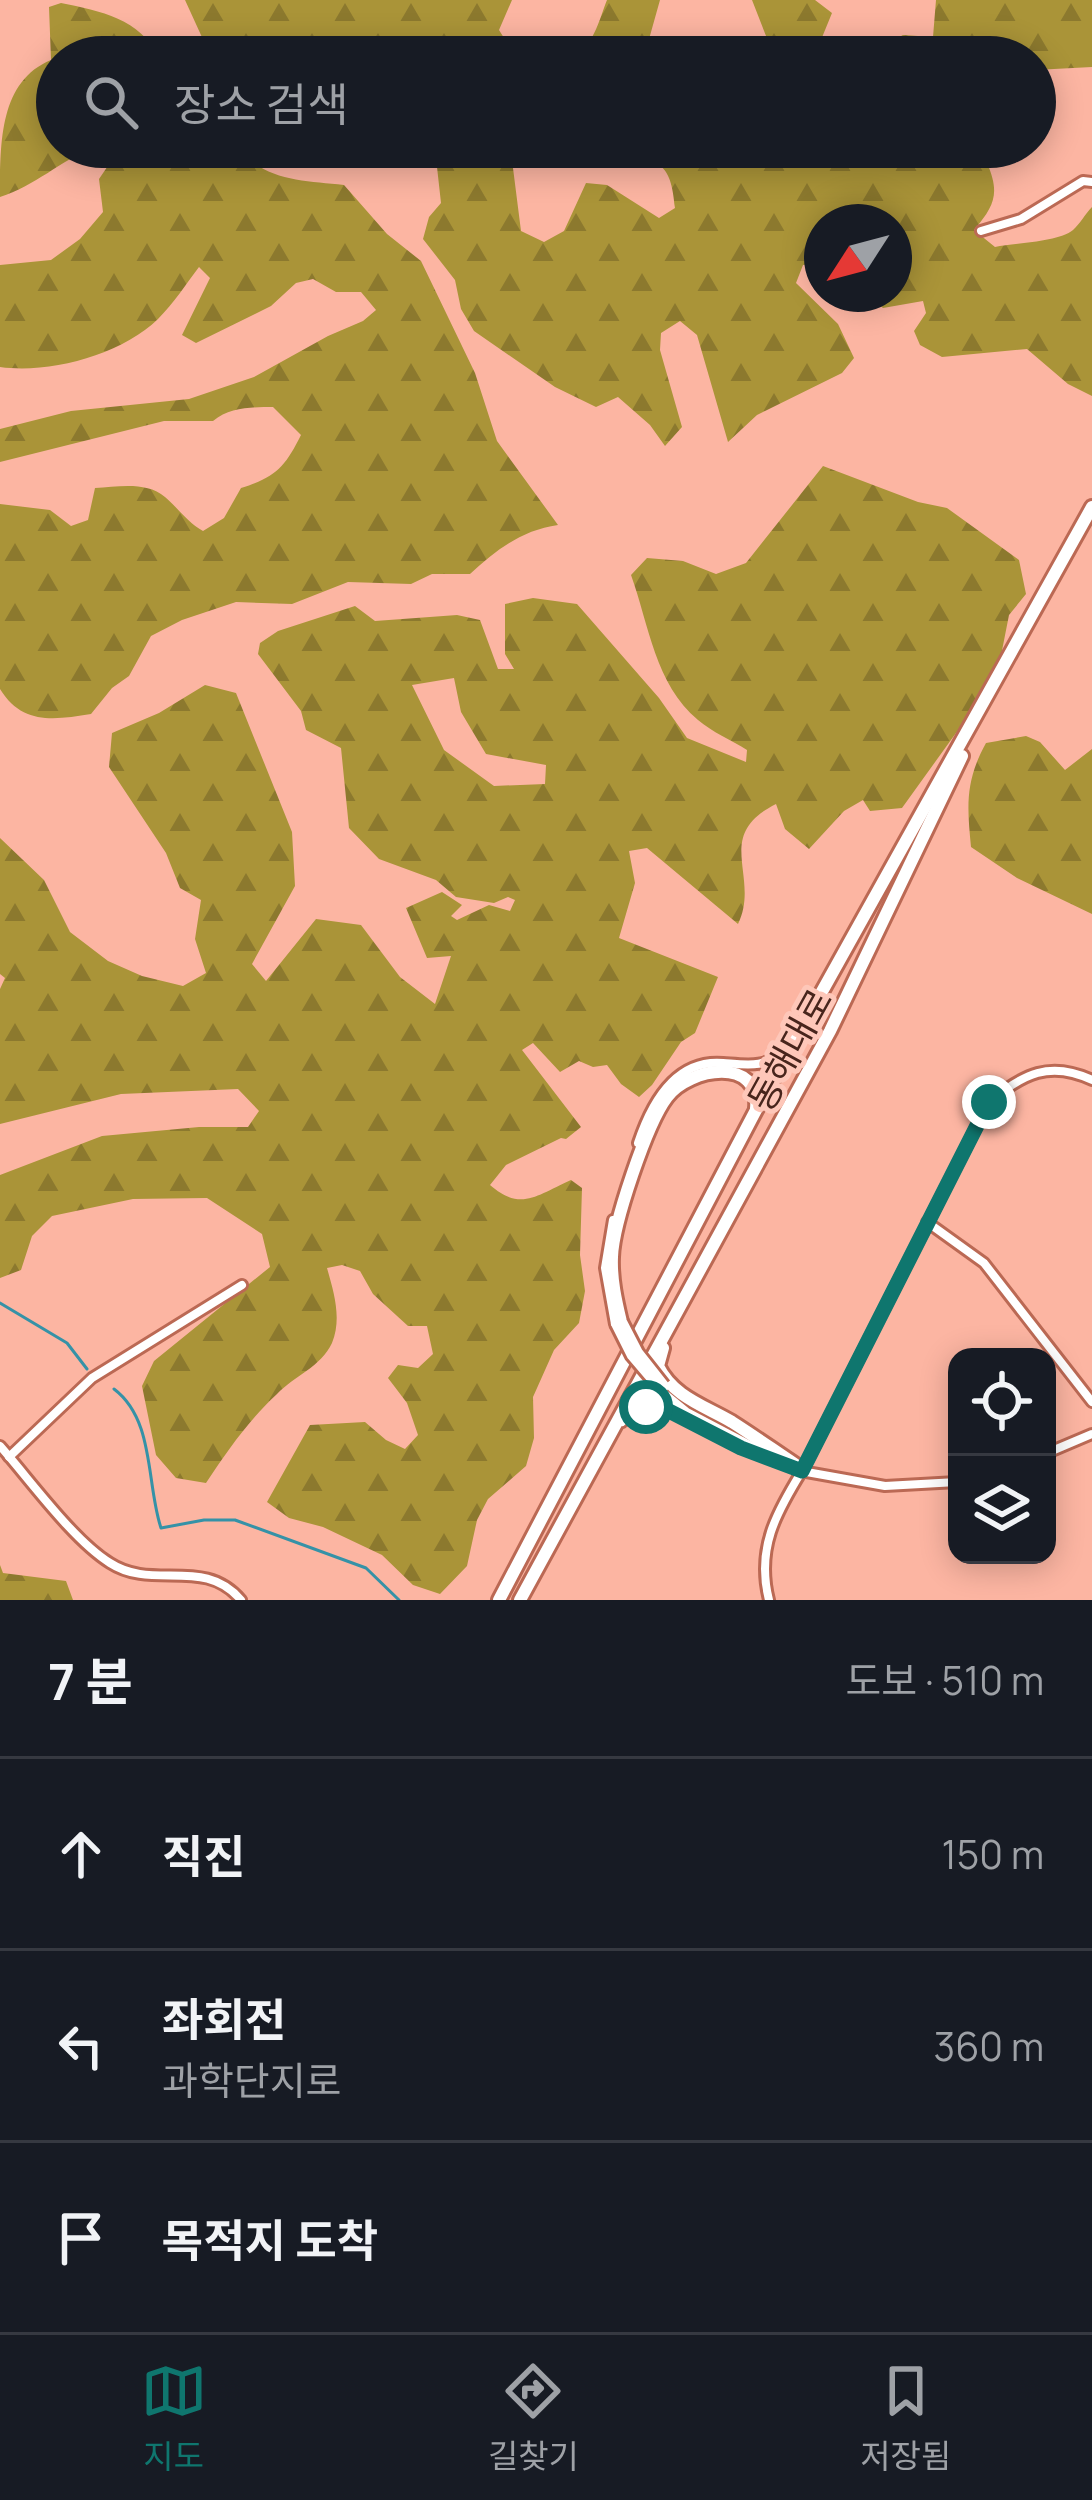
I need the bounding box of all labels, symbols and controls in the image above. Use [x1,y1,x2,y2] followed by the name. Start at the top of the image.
[36,36,1056,168] search box
[78,69,144,135] icon: search
[174,73,349,135] text: 장소 검색
[804,204,912,312] north arrow
[736,980,843,1120] street label: 동해대로
[962,1075,1016,1129] route end
[948,1348,1056,1564] map controls
[948,1348,1056,1456] button: locate
[619,1380,673,1434] route start
[948,1456,1056,1564] button: layers
[48,1646,132,1715] text: 7 분
[845,1653,1044,1707] text: 도보 · 510 m
[48,1821,114,1887] icon: ahead
[162,1825,245,1887] text: 직진
[942,1827,1044,1881] text: 150 m
[162,1988,286,2050] text: 좌회전
[48,2013,114,2079] icon: left
[934,2019,1044,2073] text: 360 m
[162,2053,341,2107] text: 과학단지로
[48,2205,114,2271] icon: arrive
[162,2209,378,2271] text: 목적지 도착
[141,2358,207,2478] tab: 지도
[488,2358,579,2478] tab: 길찾기
[860,2358,951,2478] tab: 저장됨

